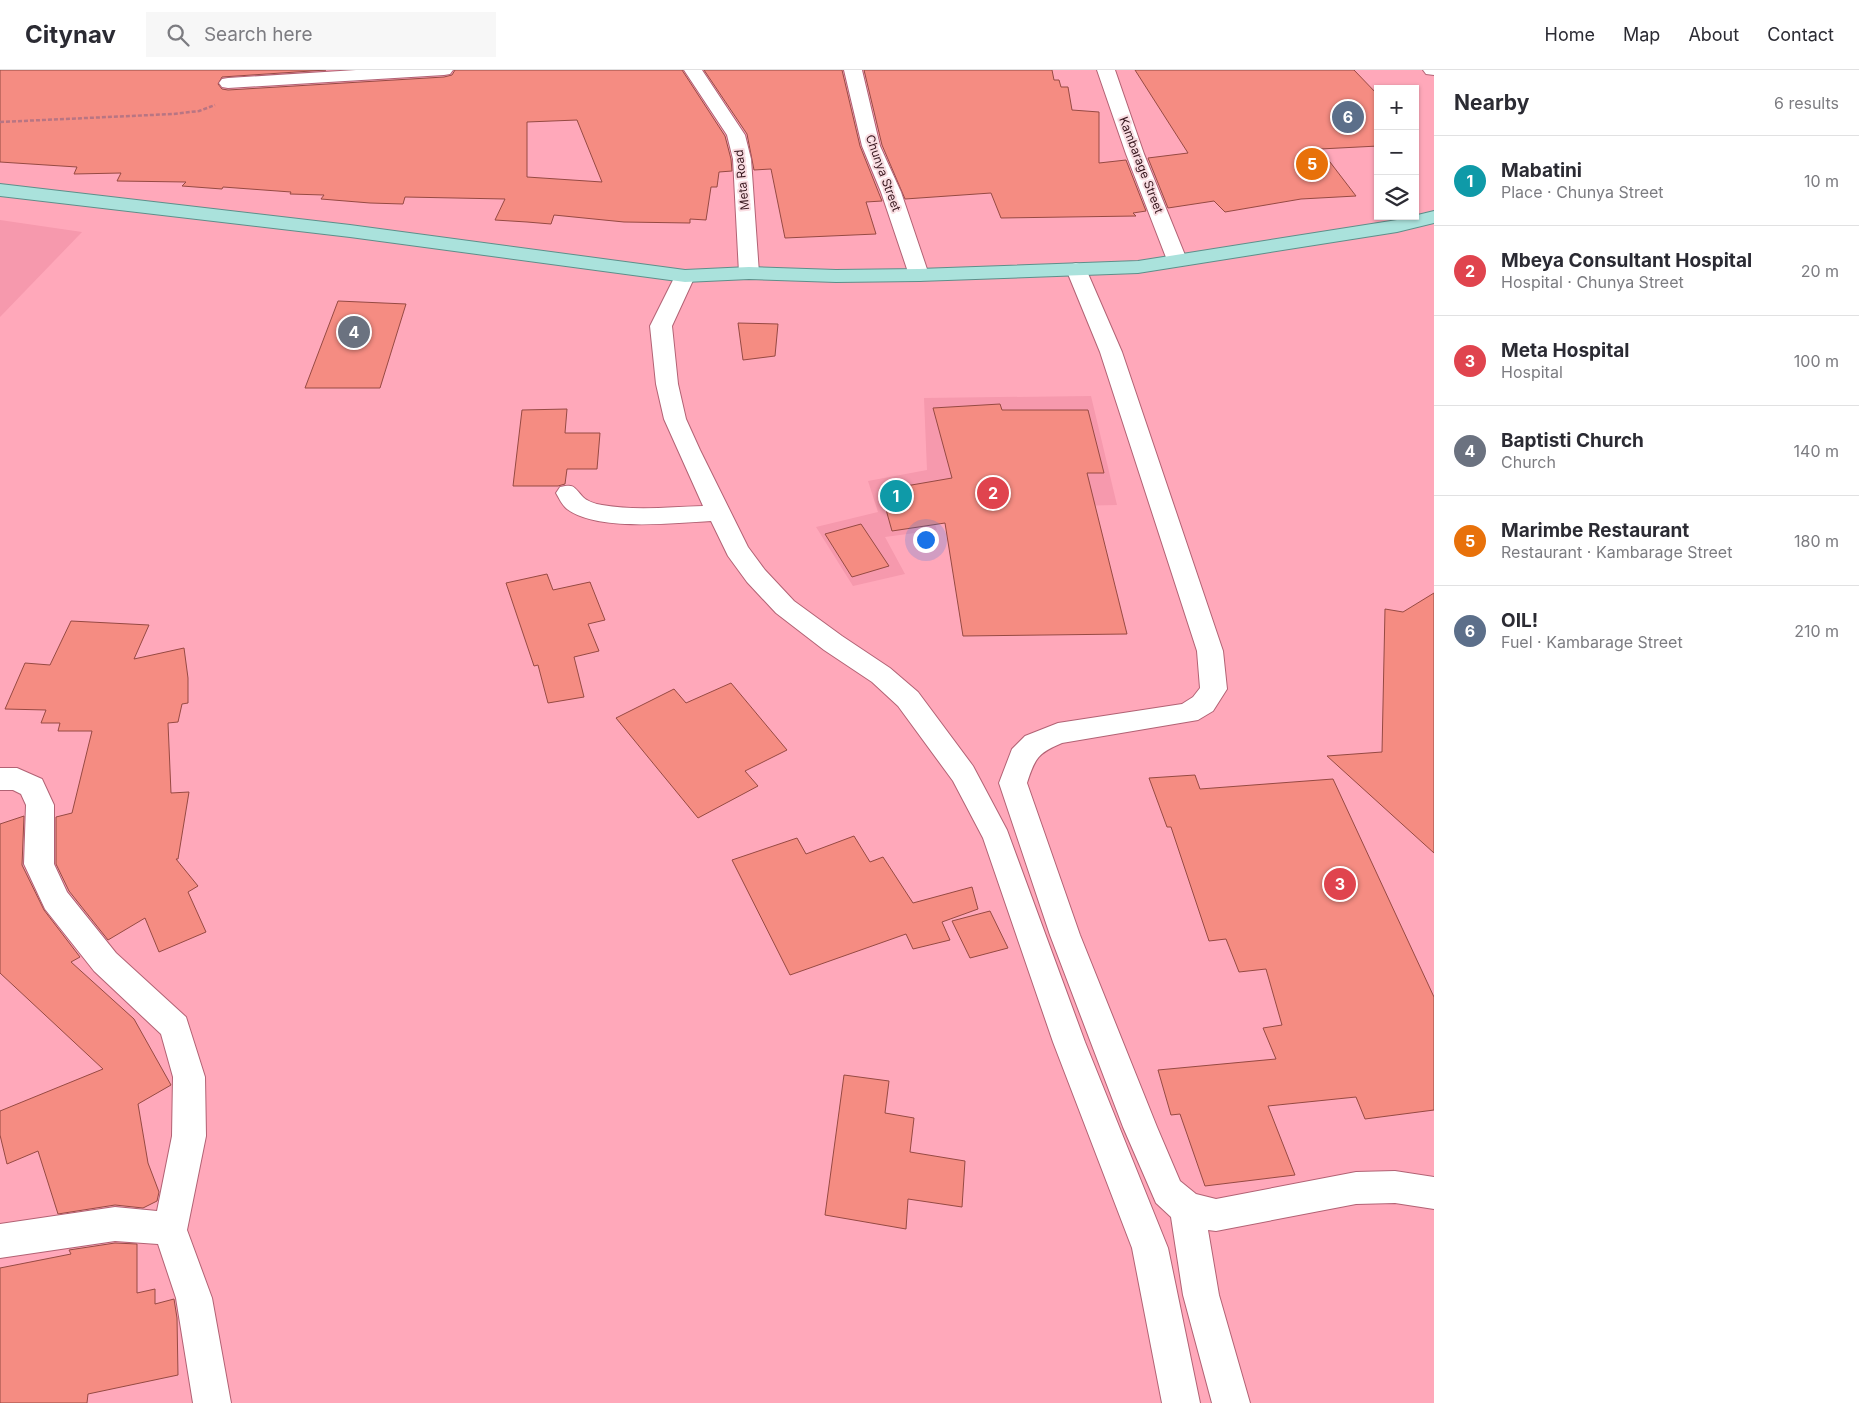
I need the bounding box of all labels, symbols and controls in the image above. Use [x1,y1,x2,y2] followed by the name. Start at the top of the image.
[146,12,496,57] search box
[25,20,116,49] text: Citynav
[164,21,192,49] icon: search
[204,23,313,46] text: Search here
[1545,24,1595,45] text: Home
[1623,24,1660,45] text: Map
[1688,24,1739,45] text: About
[1767,24,1834,45] text: Contact
[1374,85,1419,220] map controls
[1374,85,1419,130] button: +
[1454,90,1529,115] text: Nearby
[1774,93,1839,113] text: 6 results
[1332,98,1364,136] pin: 6
[1116,114,1167,215] street label: Kambarage Street
[1374,130,1419,175] button: −
[863,132,904,213] street label: Chunya Street
[1296,145,1328,183] pin: 5
[731,149,752,211] street label: Meta Road
[1501,159,1582,182] text: Mabatini
[1467,171,1473,191] text: 1
[1804,171,1839,191] text: 10 m
[1374,175,1419,220] button: layers
[1501,182,1664,202] text: Place · Chunya Street
[1501,249,1752,272] text: Mbeya Consultant Hospital
[1465,261,1475,281] text: 2
[1801,261,1839,281] text: 20 m
[1501,272,1684,292] text: Hospital · Chunya Street
[338,313,370,351] pin: 4
[1501,339,1629,362] text: Meta Hospital
[1465,351,1475,371] text: 3
[1794,351,1839,371] text: 100 m
[1501,362,1563,382] text: Hospital
[1501,429,1644,452] text: Baptisti Church
[1465,441,1475,461] text: 4
[1794,441,1839,461] text: 140 m
[1501,452,1556,472] text: Church
[977,474,1009,512] pin: 2
[880,477,912,515] pin: 1
[1501,519,1689,542] text: Marimbe Restaurant
[913,527,939,553] your location
[1465,531,1475,551] text: 5
[1794,531,1839,551] text: 180 m
[1501,542,1732,562] text: Restaurant · Kambarage Street
[1501,609,1538,632] text: OIL!
[1465,621,1475,641] text: 6
[1794,621,1839,641] text: 210 m
[1501,632,1683,652] text: Fuel · Kambarage Street
[1324,865,1356,903] pin: 3

